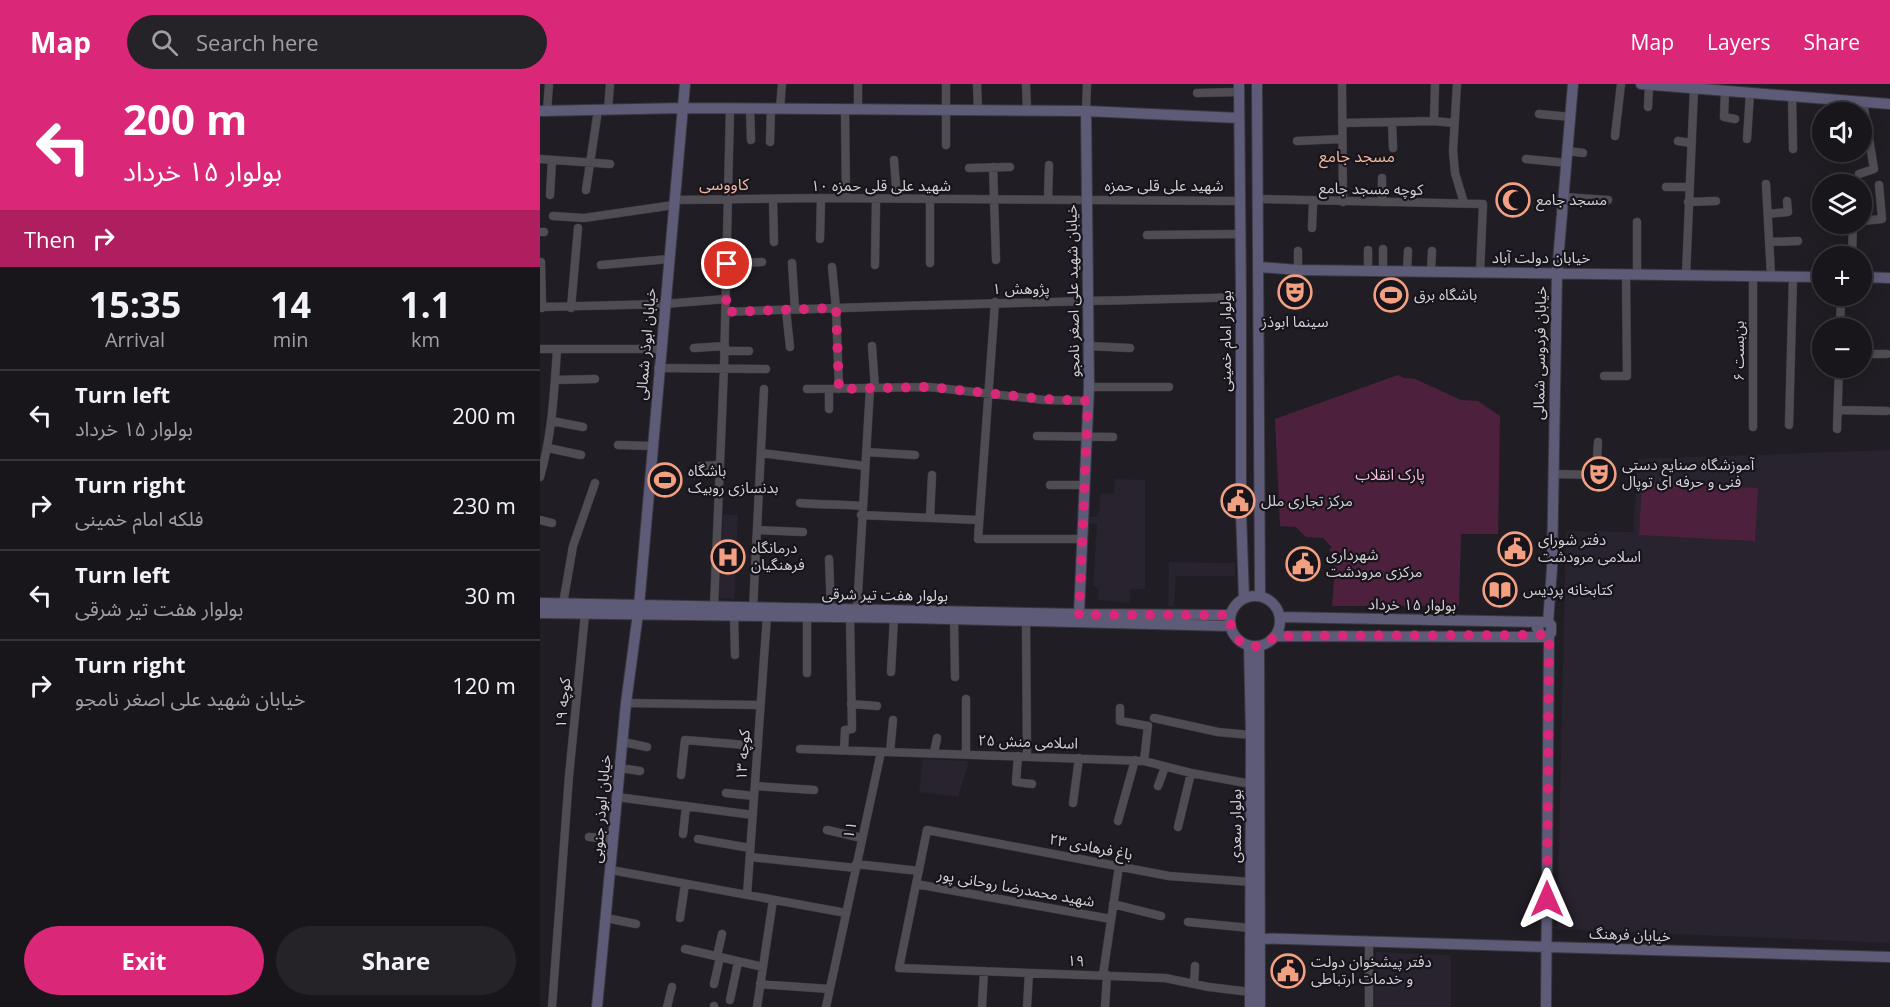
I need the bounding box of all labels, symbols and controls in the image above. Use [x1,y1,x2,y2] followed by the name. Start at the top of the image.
[127,15,547,69] search box
[30,23,91,61] text: Map
[148,26,181,59] icon: search
[196,27,319,57] text: Search here
[1631,28,1674,56] text: Map
[1707,28,1771,56] text: Layers
[1804,28,1860,56] text: Share
[123,90,247,147] text: 200 m
[1812,102,1872,378] map controls
[1812,102,1872,162] button: sound
[24,108,102,186] icon: left
[1319,145,1395,169] district label: مسجد جامع
[123,152,282,189] text: بولوار ۱۵ خرداد
[699,173,749,195] district label: کاووسی
[1812,174,1872,234] button: layers
[811,175,951,195] street label: شهید علی قلی حمزه ۱۰
[1105,175,1224,195] street label: شهید علی قلی حمزه
[1319,177,1424,202] street label: کوچه مسجد جامع
[1495,182,1531,218] mosque icon: مسجد جامع
[1536,189,1607,212] place label: مسجد جامع
[1060,204,1084,378] street label: خیابان شهید علی اصغر نامجو
[87,222,120,255] icon: right
[24,224,75,254] text: Then
[701,238,752,289] pin
[1812,246,1872,306] button: +
[710,247,743,280] icon: arrive
[1492,247,1590,267] street label: خیابان دولت آباد
[1277,274,1313,310] theatre icon: سینما ابوذز
[1373,277,1409,313] sports icon: باشگاه برق
[992,278,1050,299] street label: پژوهش ۱
[89,280,181,329] text: 15:35
[270,280,311,329] text: 14
[400,280,451,329] text: 1.1
[1414,284,1477,304] place label: باشگاه برق
[1528,286,1550,420] street label: خیابان فردوسی شمالی
[630,287,660,401] street label: خیابان ابوذر شمالی
[1215,290,1237,392] street label: بولوار امام خمینی
[1261,311,1329,331] place label: سینما ابوذز
[1812,318,1872,378] button: −
[1728,321,1748,381] street label: بن‌بست ۶
[105,326,165,353] text: Arrival
[273,326,308,353] text: min
[411,326,440,353] text: km
[75,379,170,409] text: Turn left
[24,399,57,432] icon: left
[452,400,516,430] text: 200 m
[75,415,193,442] text: بولوار ۱۵ خرداد
[1622,454,1755,492] place label: آموزشگاه صنایع دستی فنی و حرفه ای توپال
[1581,456,1617,492] theatre icon: آموزشگاه صنایع دستی فنی و حرفه ای توپال
[688,460,778,497] place label: باشگاه بدنسازی روبیک
[647,462,683,498] sports icon: باشگاه بدنسازی روبیک
[1355,464,1425,485] park label: پارک انقلاب
[75,469,186,499] text: Turn right
[1220,483,1256,519] public building icon: مرکز تجاری ملل
[24,489,57,522] icon: right
[452,490,516,520] text: 230 m
[1261,490,1353,510] place label: مرکز تجاری ملل
[75,505,203,532] text: فلکه امام خمینی
[1538,529,1641,566] place label: دفتر شورای اسلامی مرودشت
[1497,531,1533,567] public building icon: دفتر شورای اسلامی مرودشت
[751,537,805,574] place label: درمانگاه فرهنگیان
[710,539,746,575] hospital icon: درمانگاه فرهنگیان
[1326,544,1422,581] place label: شهرداری مرکزی مرودشت
[1285,546,1321,582] public building icon: شهرداری مرکزی مرودشت
[75,559,170,589] text: Turn left
[1482,572,1518,608] library icon: کتابخانه پردیس
[24,579,57,612] icon: left
[1523,579,1614,600] place label: کتابخانه پردیس
[465,580,516,610] text: 30 m
[822,583,948,605] street label: بولوار هفت تیر شرقی
[1368,593,1456,615] street label: بولوار ۱۵ خرداد
[75,595,243,622] text: بولوار هفت تیر شرقی
[75,649,186,679] text: Turn right
[24,669,57,702] icon: right
[452,670,516,700] text: 120 m
[550,676,575,729] street label: کوچه ۱۹
[75,685,305,712] text: خیابان شهید علی اصغر نامجو
[730,728,755,781] street label: کوچه ۱۳
[978,729,1078,753] street label: اسلامی منش ۲۵
[585,754,615,864] street label: خیابان ابوذر جنوبی
[1225,789,1245,863] street label: بولوار سعدی
[837,819,861,840] street label: ۱۱
[1047,828,1135,867] street label: باغ فرهادی ۲۳
[935,863,1097,912] street label: شهید محمدرضا روحانی پور
[1515,867,1579,931] position arrow
[1589,923,1671,945] street label: خیابان فرهنگ
[24,926,264,995] button: Exit
[276,926,516,995] button: Share
[1067,950,1085,970] street label: ۱۹
[1311,951,1432,988] place label: دفتر پیشخوان دولت و خدمات ارتباطی
[1270,953,1306,989] public building icon: دفتر پیشخوان دولت و خدمات ارتباطی

